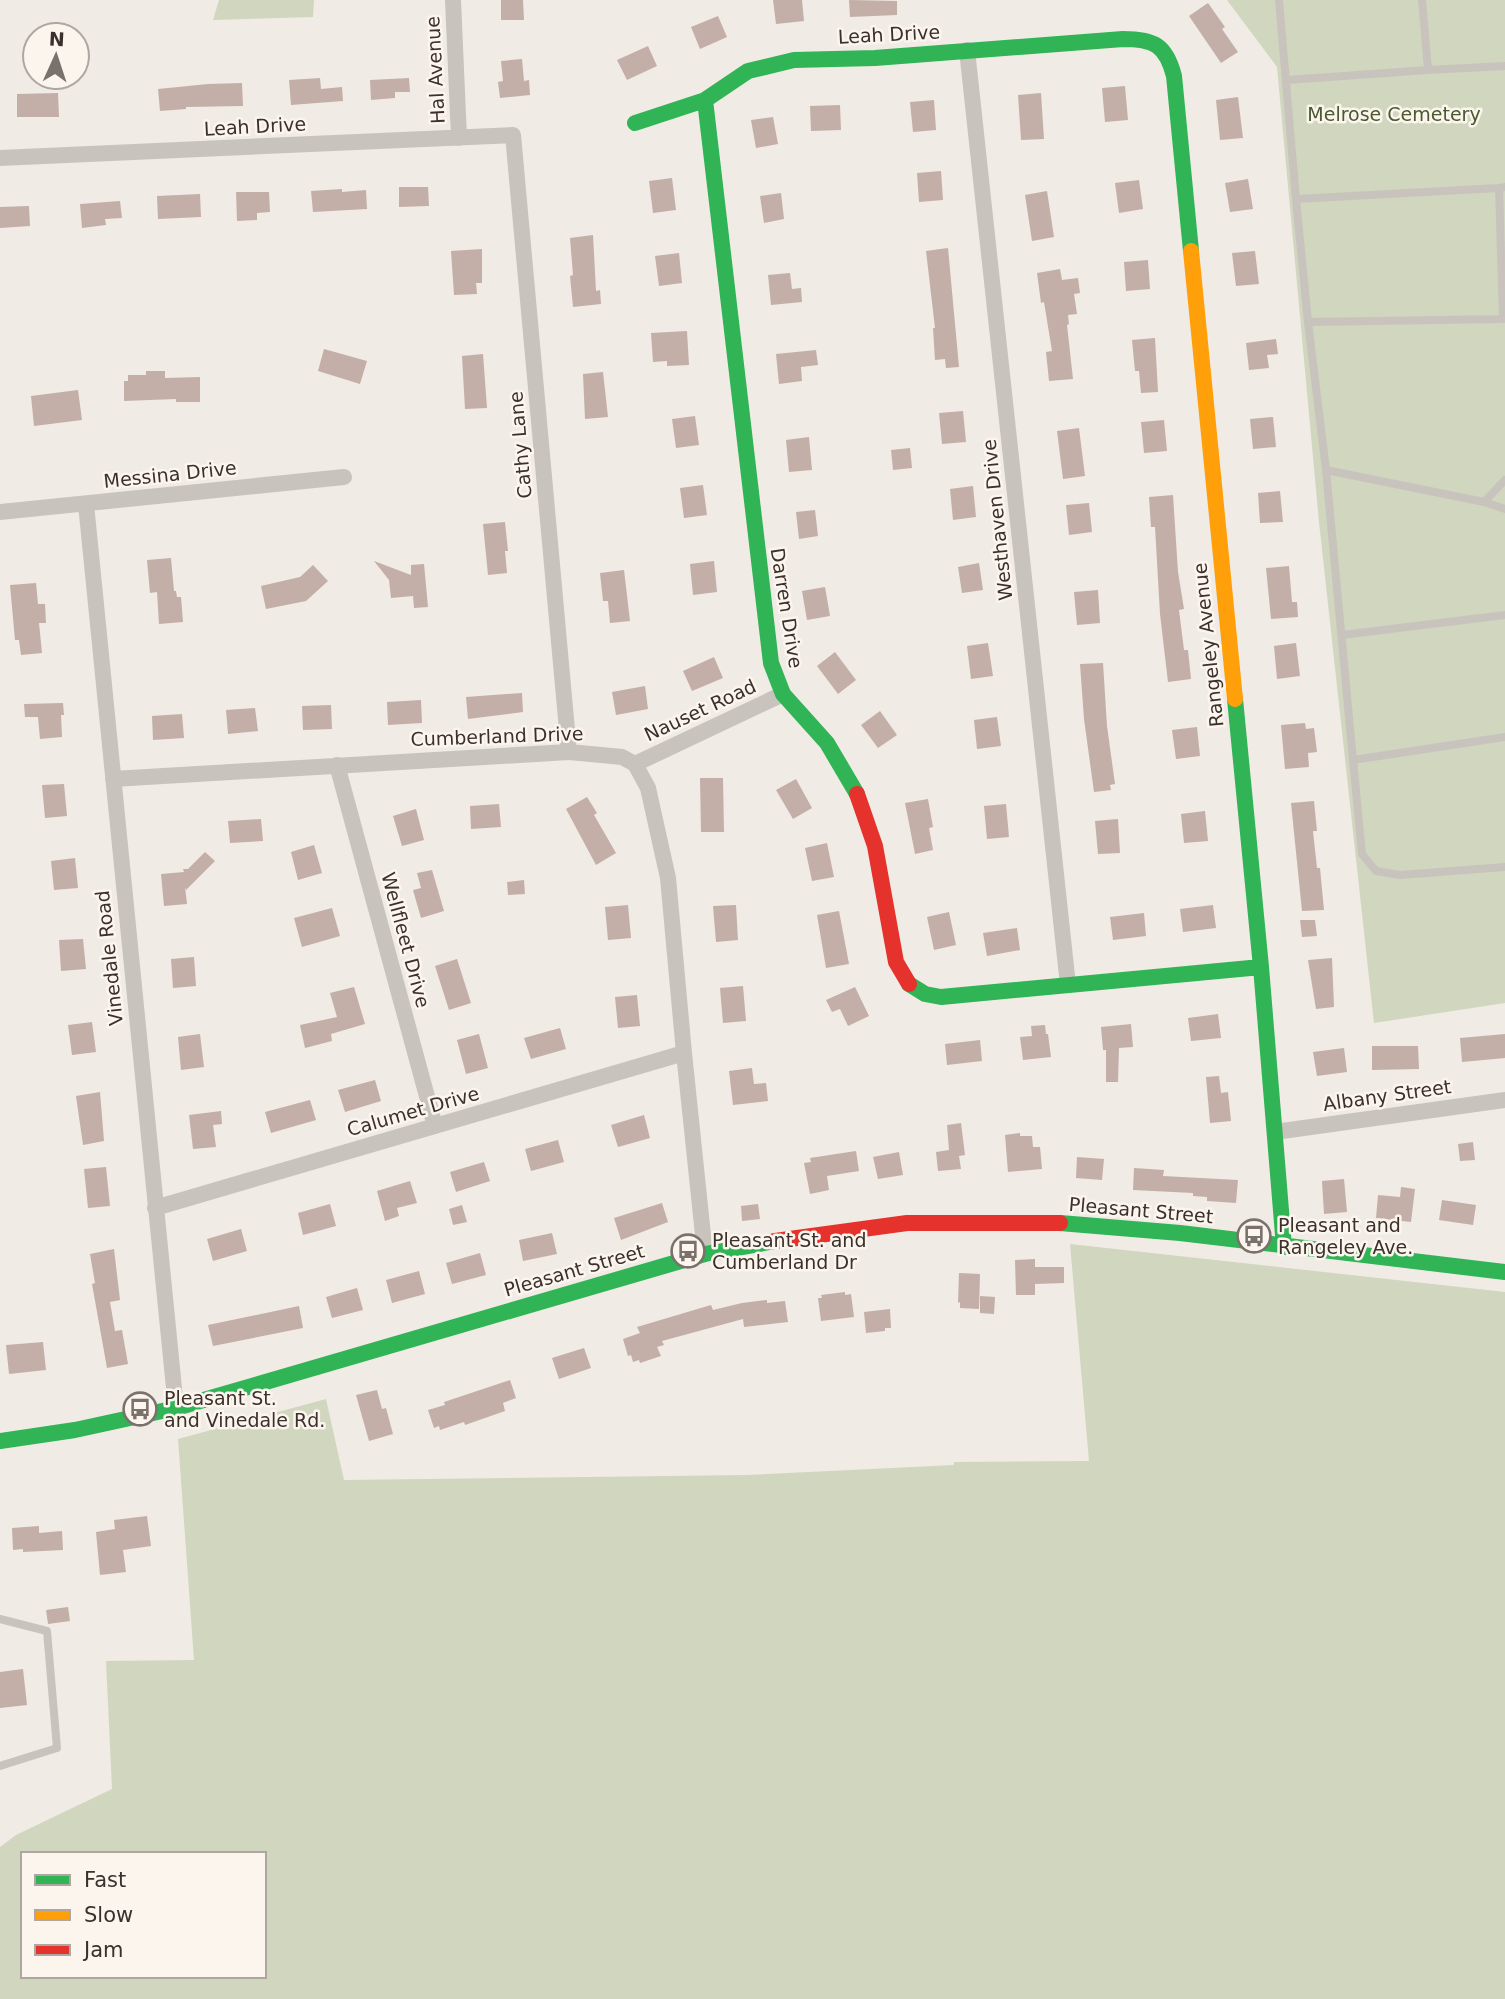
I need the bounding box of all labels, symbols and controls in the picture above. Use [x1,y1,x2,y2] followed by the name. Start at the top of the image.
[421,16,449,124] street label: Hal Avenue
[837,20,941,48] street label: Leah Drive
[21,21,91,91] north arrow
[48,28,65,50] text: N
[1307,103,1481,125] park label: Melrose Cemetery
[203,112,307,140] street label: Leah Drive
[504,390,536,500] street label: Cathy Lane
[978,438,1016,602] street label: Westhaven Drive
[102,456,238,492] street label: Messina Drive
[767,546,807,670] street label: Darren Drive
[1188,562,1228,728] street label: Rangeley Avenue
[641,675,759,745] street label: Nauset Road
[410,722,584,750] street label: Cumberland Drive
[377,870,435,1010] street label: Wellfleet Drive
[91,889,127,1027] street label: Vinedale Road
[1322,1075,1452,1115] street label: Albany Street
[344,1082,482,1140] street label: Calumet Drive
[1068,1193,1214,1227] street label: Pleasant Street
[1278,1214,1413,1258] place label: Pleasant and Rangeley Ave.
[1235,1217,1273,1255] bus stop icon: Pleasant and Rangeley Ave.
[712,1229,866,1273] place label: Pleasant St. and Cumberland Dr
[669,1232,707,1270] bus stop icon: Pleasant St. and Cumberland Dr
[501,1239,647,1301] street label: Pleasant Street
[164,1387,325,1431] place label: Pleasant St. and Vinedale Rd.
[121,1390,159,1428] bus stop icon: Pleasant St. and Vinedale Rd.
[21,1852,266,1978] legend
[84,1868,126,1892] text: Fast
[84,1903,133,1927] text: Slow
[82,1938,124,1962] text: Jam

